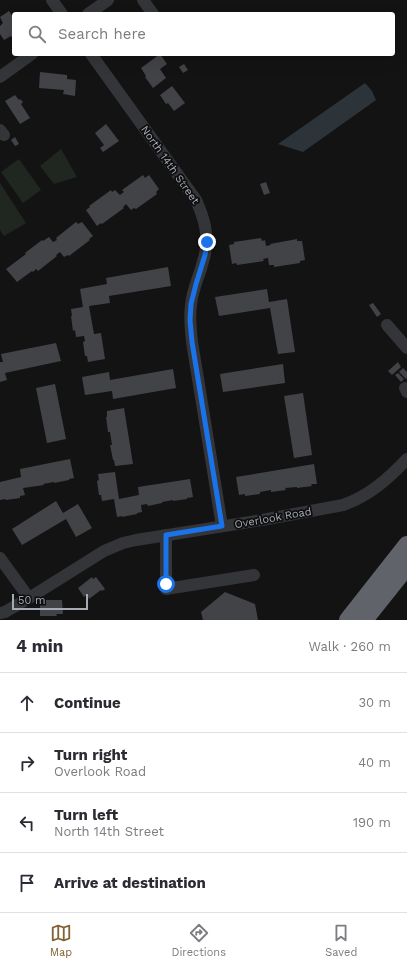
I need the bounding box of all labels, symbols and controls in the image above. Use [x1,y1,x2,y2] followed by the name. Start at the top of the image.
[12,12,395,56] search box
[26,23,48,45] icon: search
[58,25,146,43] text: Search here
[138,123,202,207] street label: North 14th Street
[198,233,216,251] route end
[233,505,313,531] street label: Overlook Road
[157,575,175,593] route start
[12,592,88,611] scale bar
[18,594,45,607] text: 50 m
[16,636,63,656] text: 4 min
[308,639,391,654] text: Walk · 260 m
[16,692,38,714] icon: ahead
[54,694,121,712] text: Continue
[359,695,391,710] text: 30 m
[54,746,127,764] text: Turn right
[16,752,38,774] icon: right
[358,755,391,770] text: 40 m
[54,764,146,779] text: Overlook Road
[54,806,118,824] text: Turn left
[16,812,38,834] icon: left
[353,815,391,830] text: 190 m
[54,824,164,839] text: North 14th Street
[16,872,38,894] icon: arrive
[54,874,206,892] text: Arrive at destination
[50,922,72,959] tab: Map
[172,922,226,959] tab: Directions
[325,922,357,959] tab: Saved

